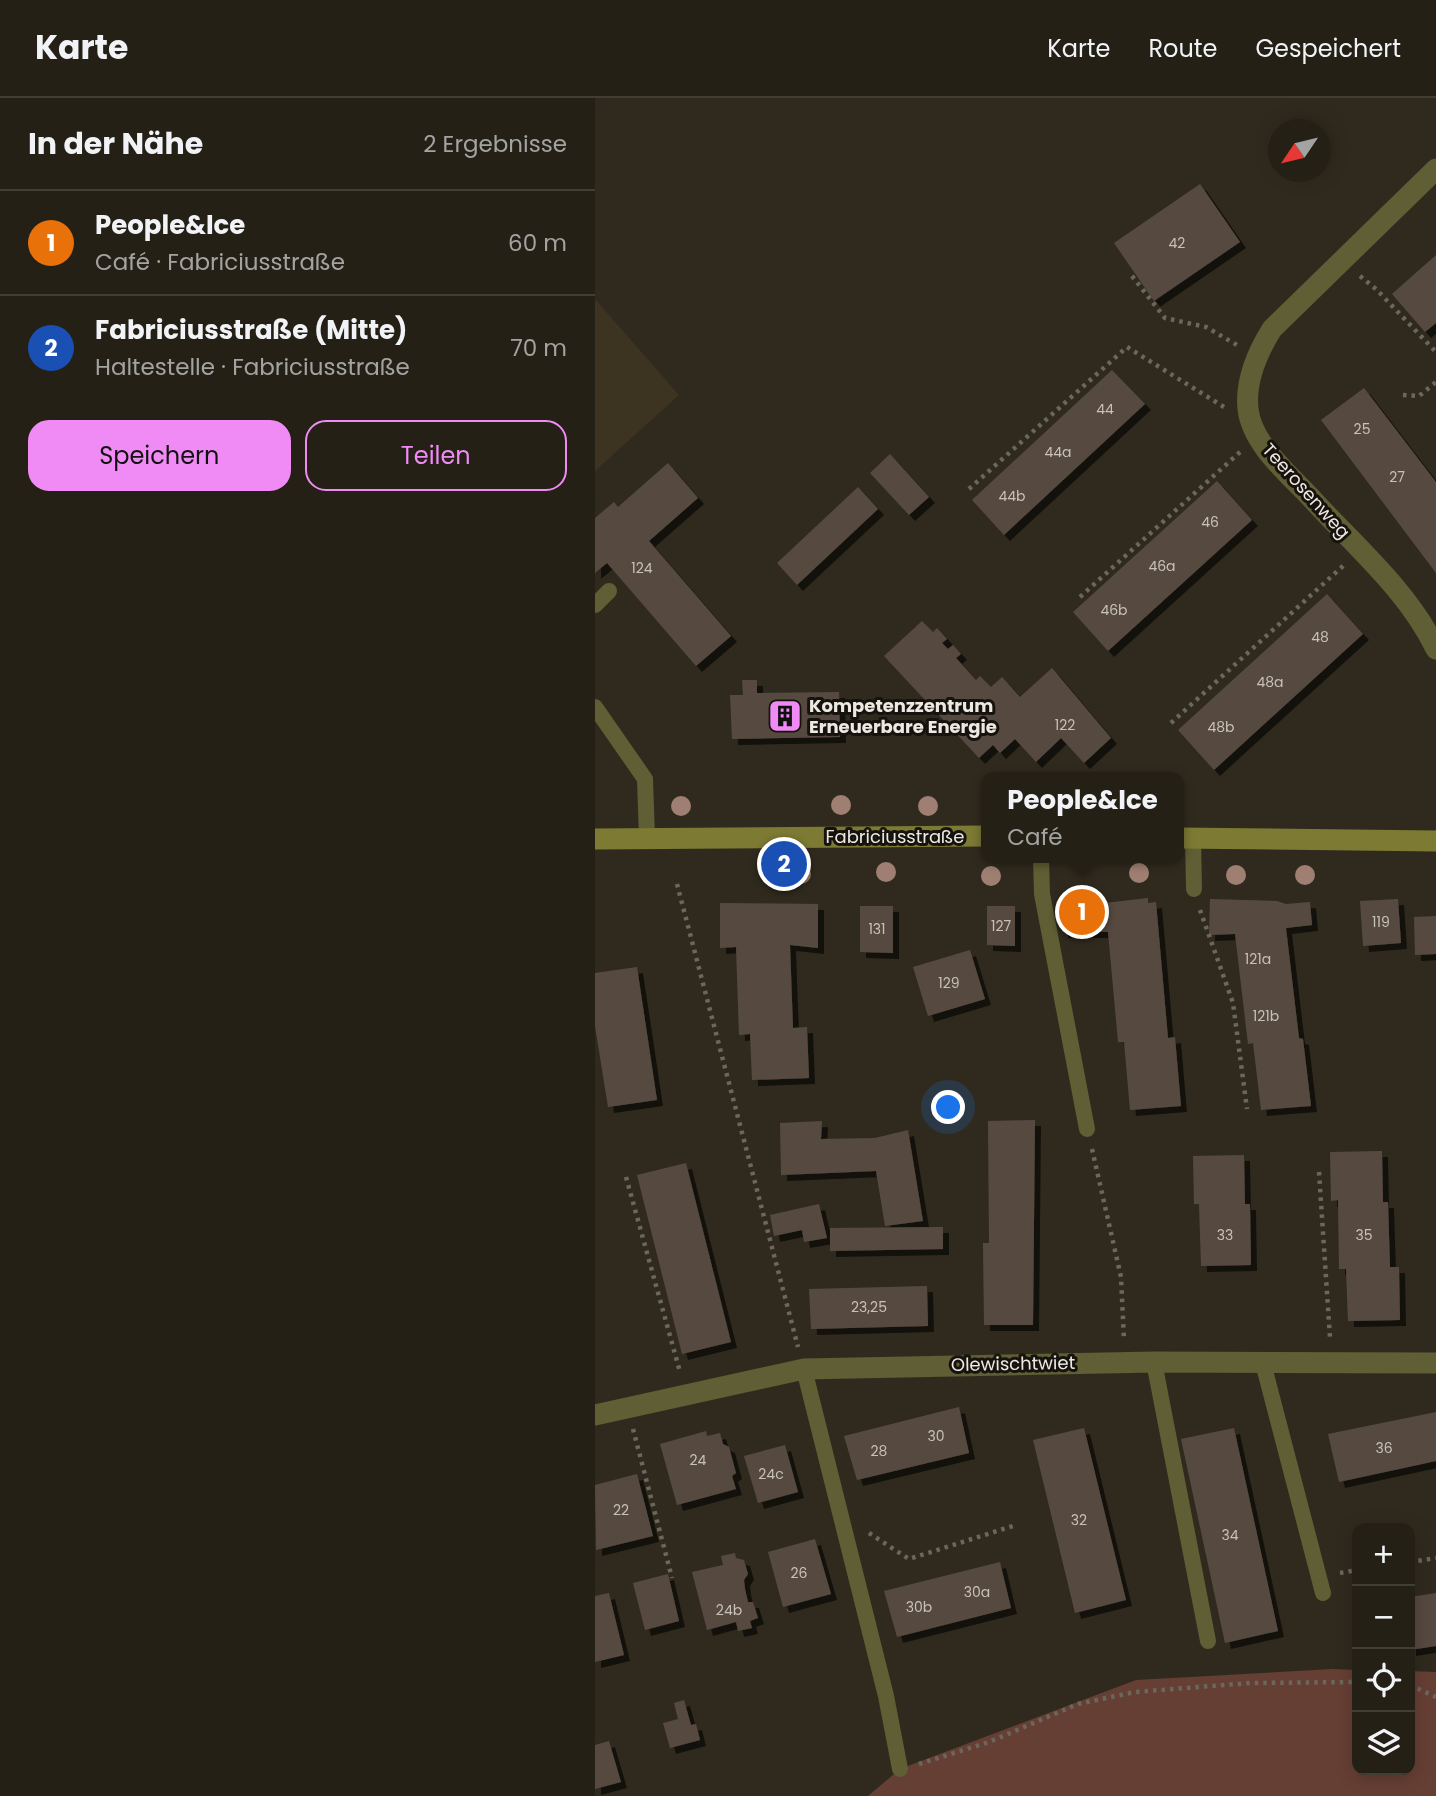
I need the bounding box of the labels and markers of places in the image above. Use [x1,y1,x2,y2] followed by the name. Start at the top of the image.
[809,693,997,739] place label: Kompetenzzentrum Erneuerbare Energie
[766,697,804,735] building icon: Kompetenzzentrum Erneuerbare Energie
[761,838,807,890] pin: 2
[1059,886,1105,938] pin: 1

